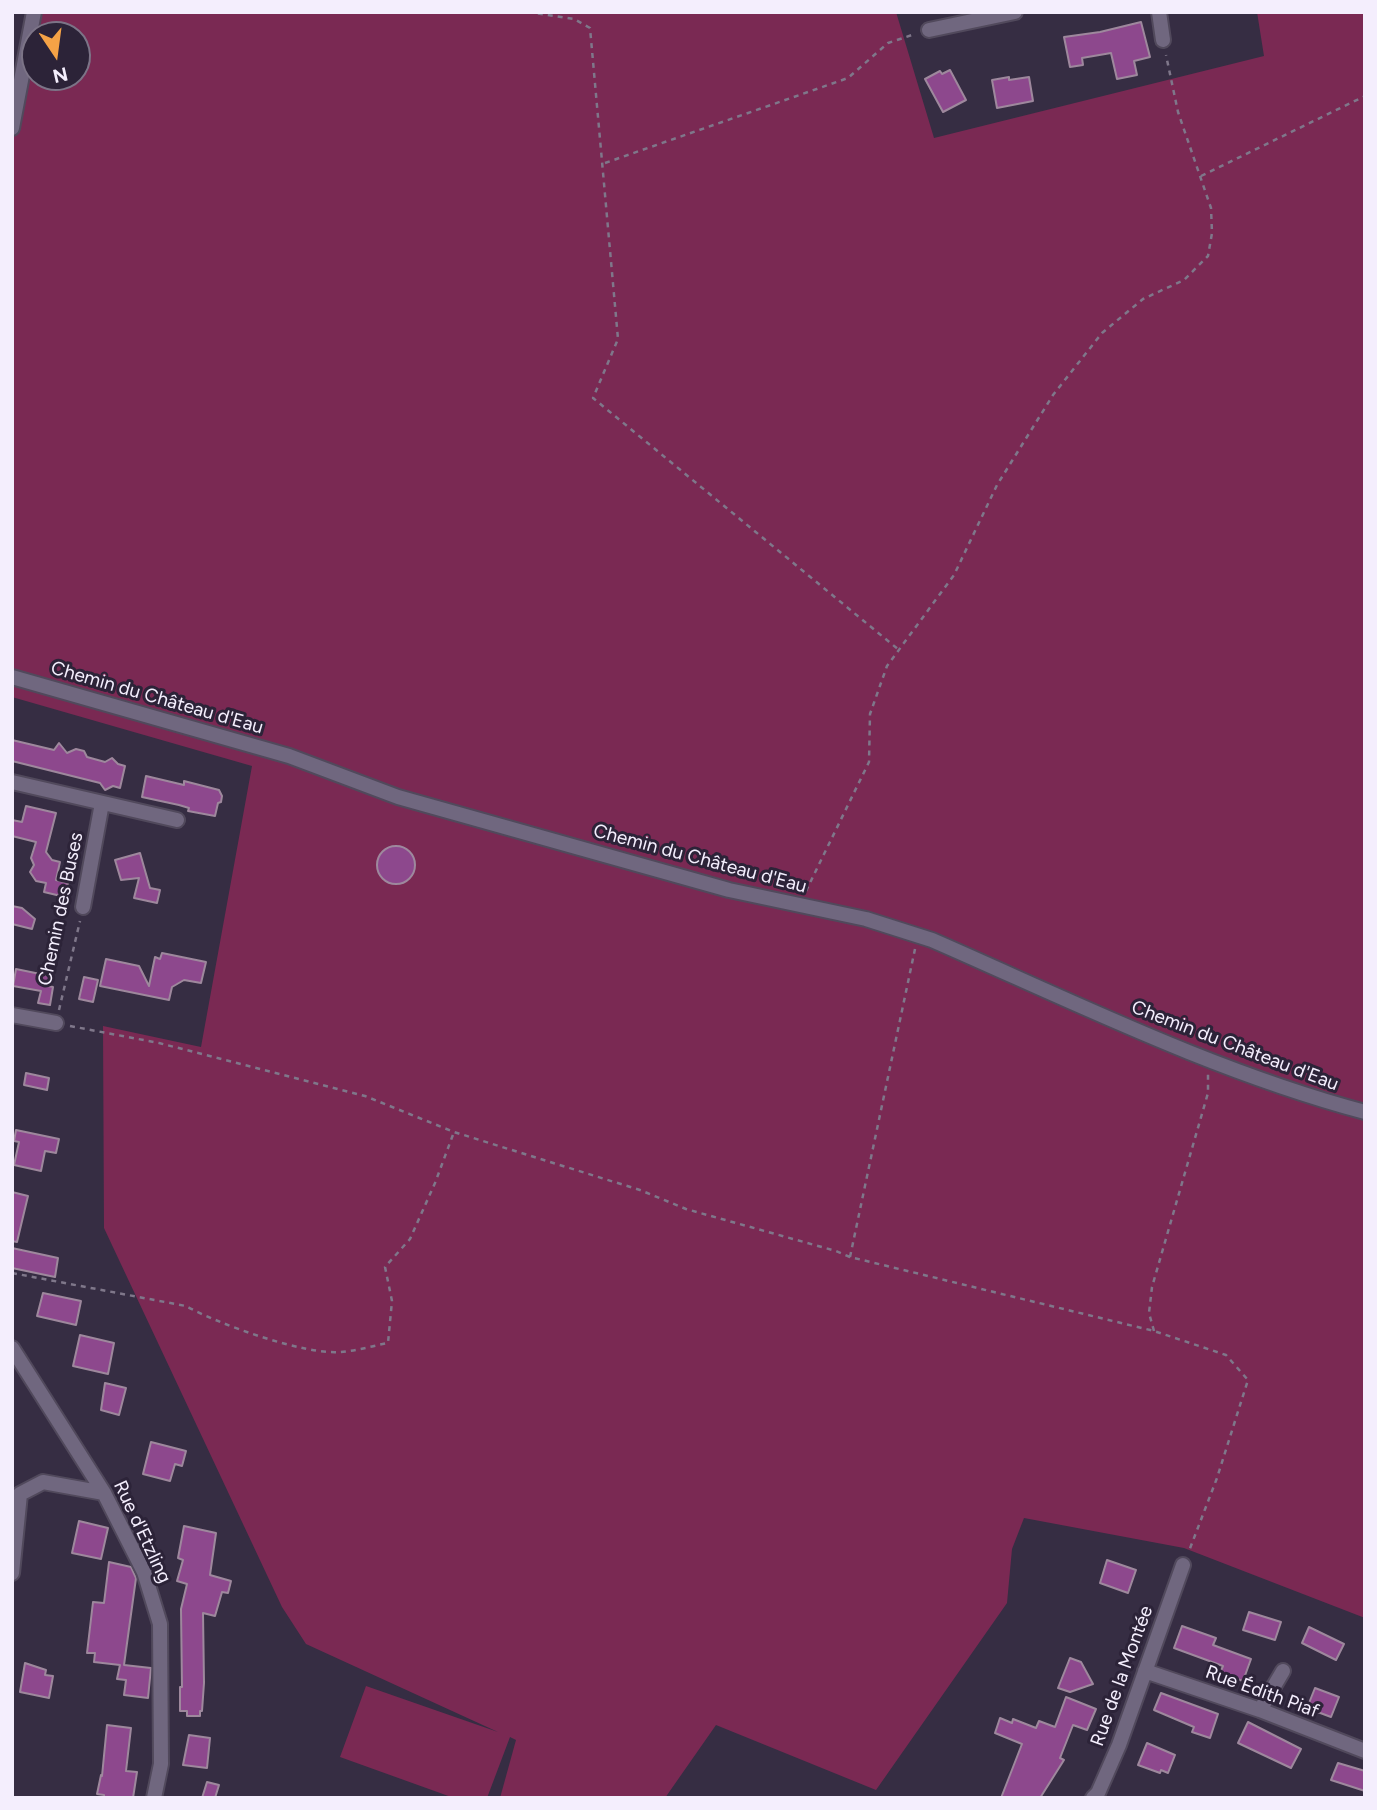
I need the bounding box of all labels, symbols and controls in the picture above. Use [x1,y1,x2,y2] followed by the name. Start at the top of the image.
[21,21,91,91] north arrow
[51,62,70,88] text: N
[48,657,266,739] street label: Chemin du Château d'Eau
[591,820,809,898] street label: Chemin du Château d'Eau
[34,830,88,988] street label: Chemin des Buses
[1128,996,1342,1096] street label: Chemin du Château d'Eau
[108,1477,176,1587] street label: Rue d'Etzling
[1086,1603,1158,1749] street label: Rue de la Montée
[1202,1661,1322,1723] street label: Rue Édith Piaf

